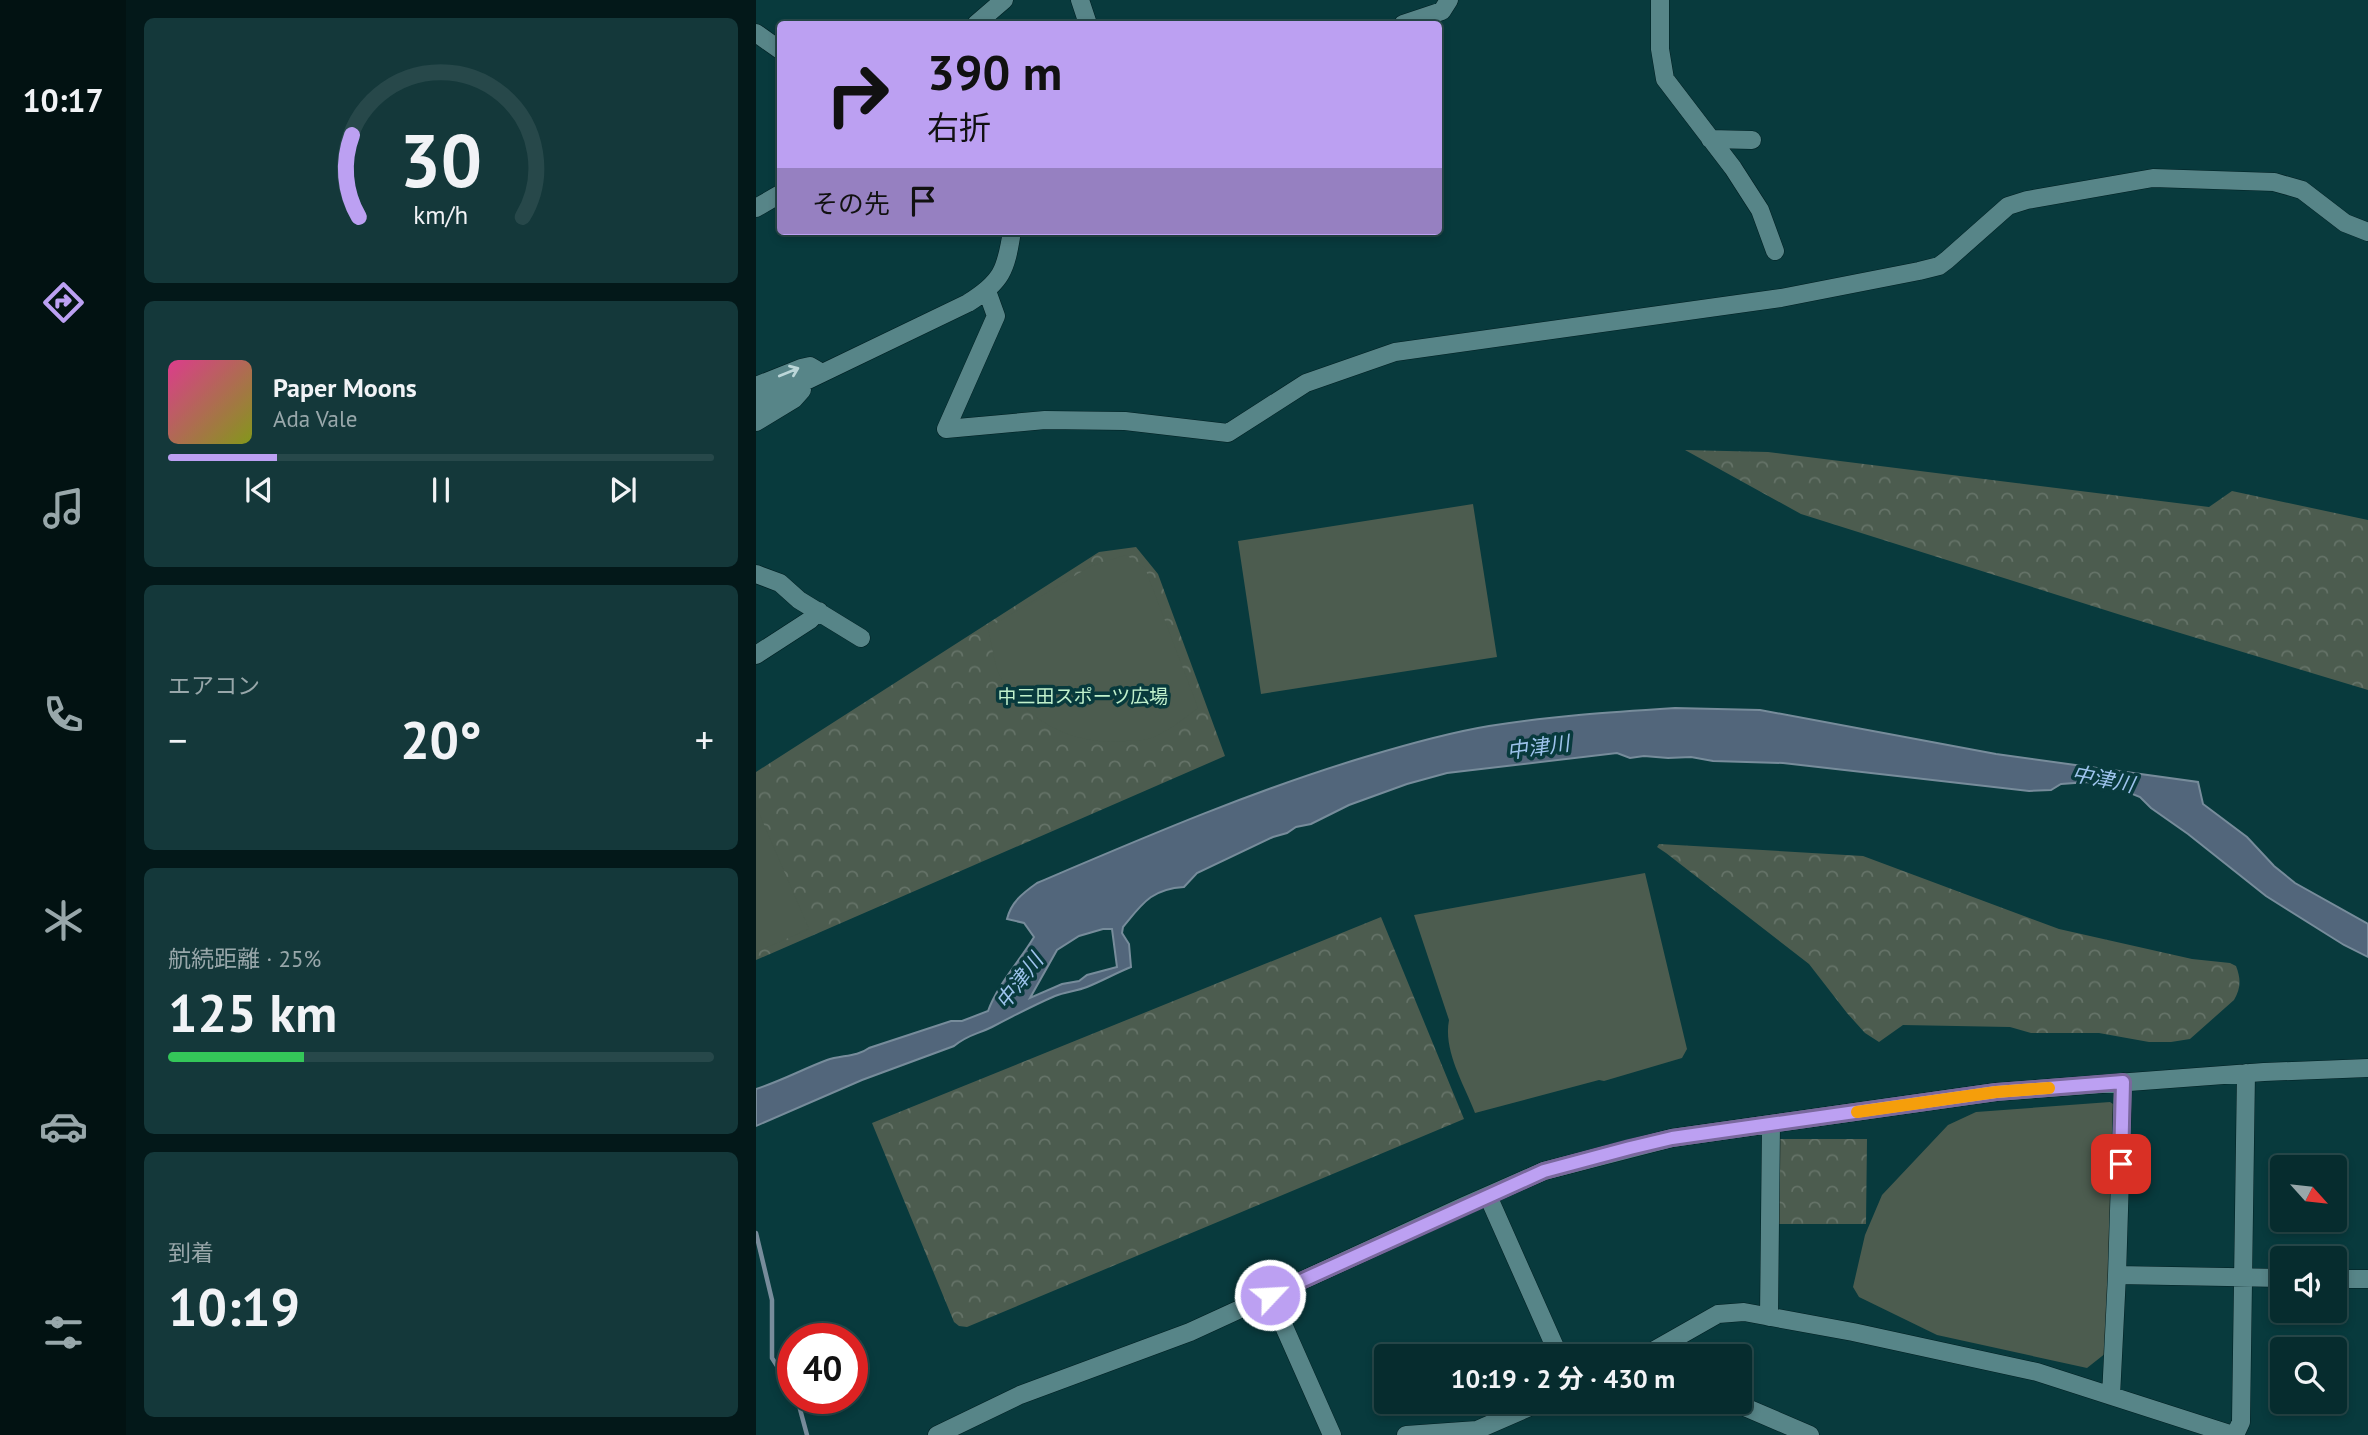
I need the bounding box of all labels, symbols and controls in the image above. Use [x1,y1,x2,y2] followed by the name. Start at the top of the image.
[927,40,1062,104] text: 390 m
[812,49,903,140] icon: right
[22,79,104,121] text: 10:17
[927,106,991,148] text: 右折
[400,113,482,207] text: 30
[904,182,942,220] icon: arrive
[812,187,890,220] text: その先
[414,199,468,231] text: km/h
[39,278,88,327] icon: directions
[778,365,800,378] one-way arrow
[273,371,417,404] text: Paper Moons
[273,404,357,433] text: Ada Vale
[240,471,278,509] icon: previous
[422,471,460,509] icon: pause
[604,471,642,509] icon: next
[39,484,88,533] icon: music
[168,671,260,700] text: エアコン
[998,684,1168,708] park label: 中三田スポーツ広場
[39,690,88,739] icon: phone
[400,706,482,773] text: 20°
[168,715,187,764] text: −
[695,715,714,764] text: +
[1505,729,1573,765] water label: 中津川
[2070,760,2138,799] water label: 中津川
[39,896,88,945] icon: climate
[168,944,321,973] text: 航続距離 · 25%
[989,946,1050,1014] water label: 中津川
[168,979,337,1046] text: 125 km
[39,1102,88,1151] icon: car
[2091,1134,2151,1194] pin
[2102,1145,2140,1183] icon: arrive
[2270,1155,2347,1232] north arrow
[2270,1155,2347,1414] map controls
[168,1238,214,1267] text: 到着
[2270,1246,2347,1323] button: sound
[1233,1258,1307,1332] position arrow
[168,1273,300,1340] text: 10:19
[39,1308,88,1357] icon: filters
[777,1323,868,1414] speed limit sign: 40
[2270,1337,2347,1414] button: search
[1451,1362,1675,1395] text: 10:19 · 2 分 · 430 m

